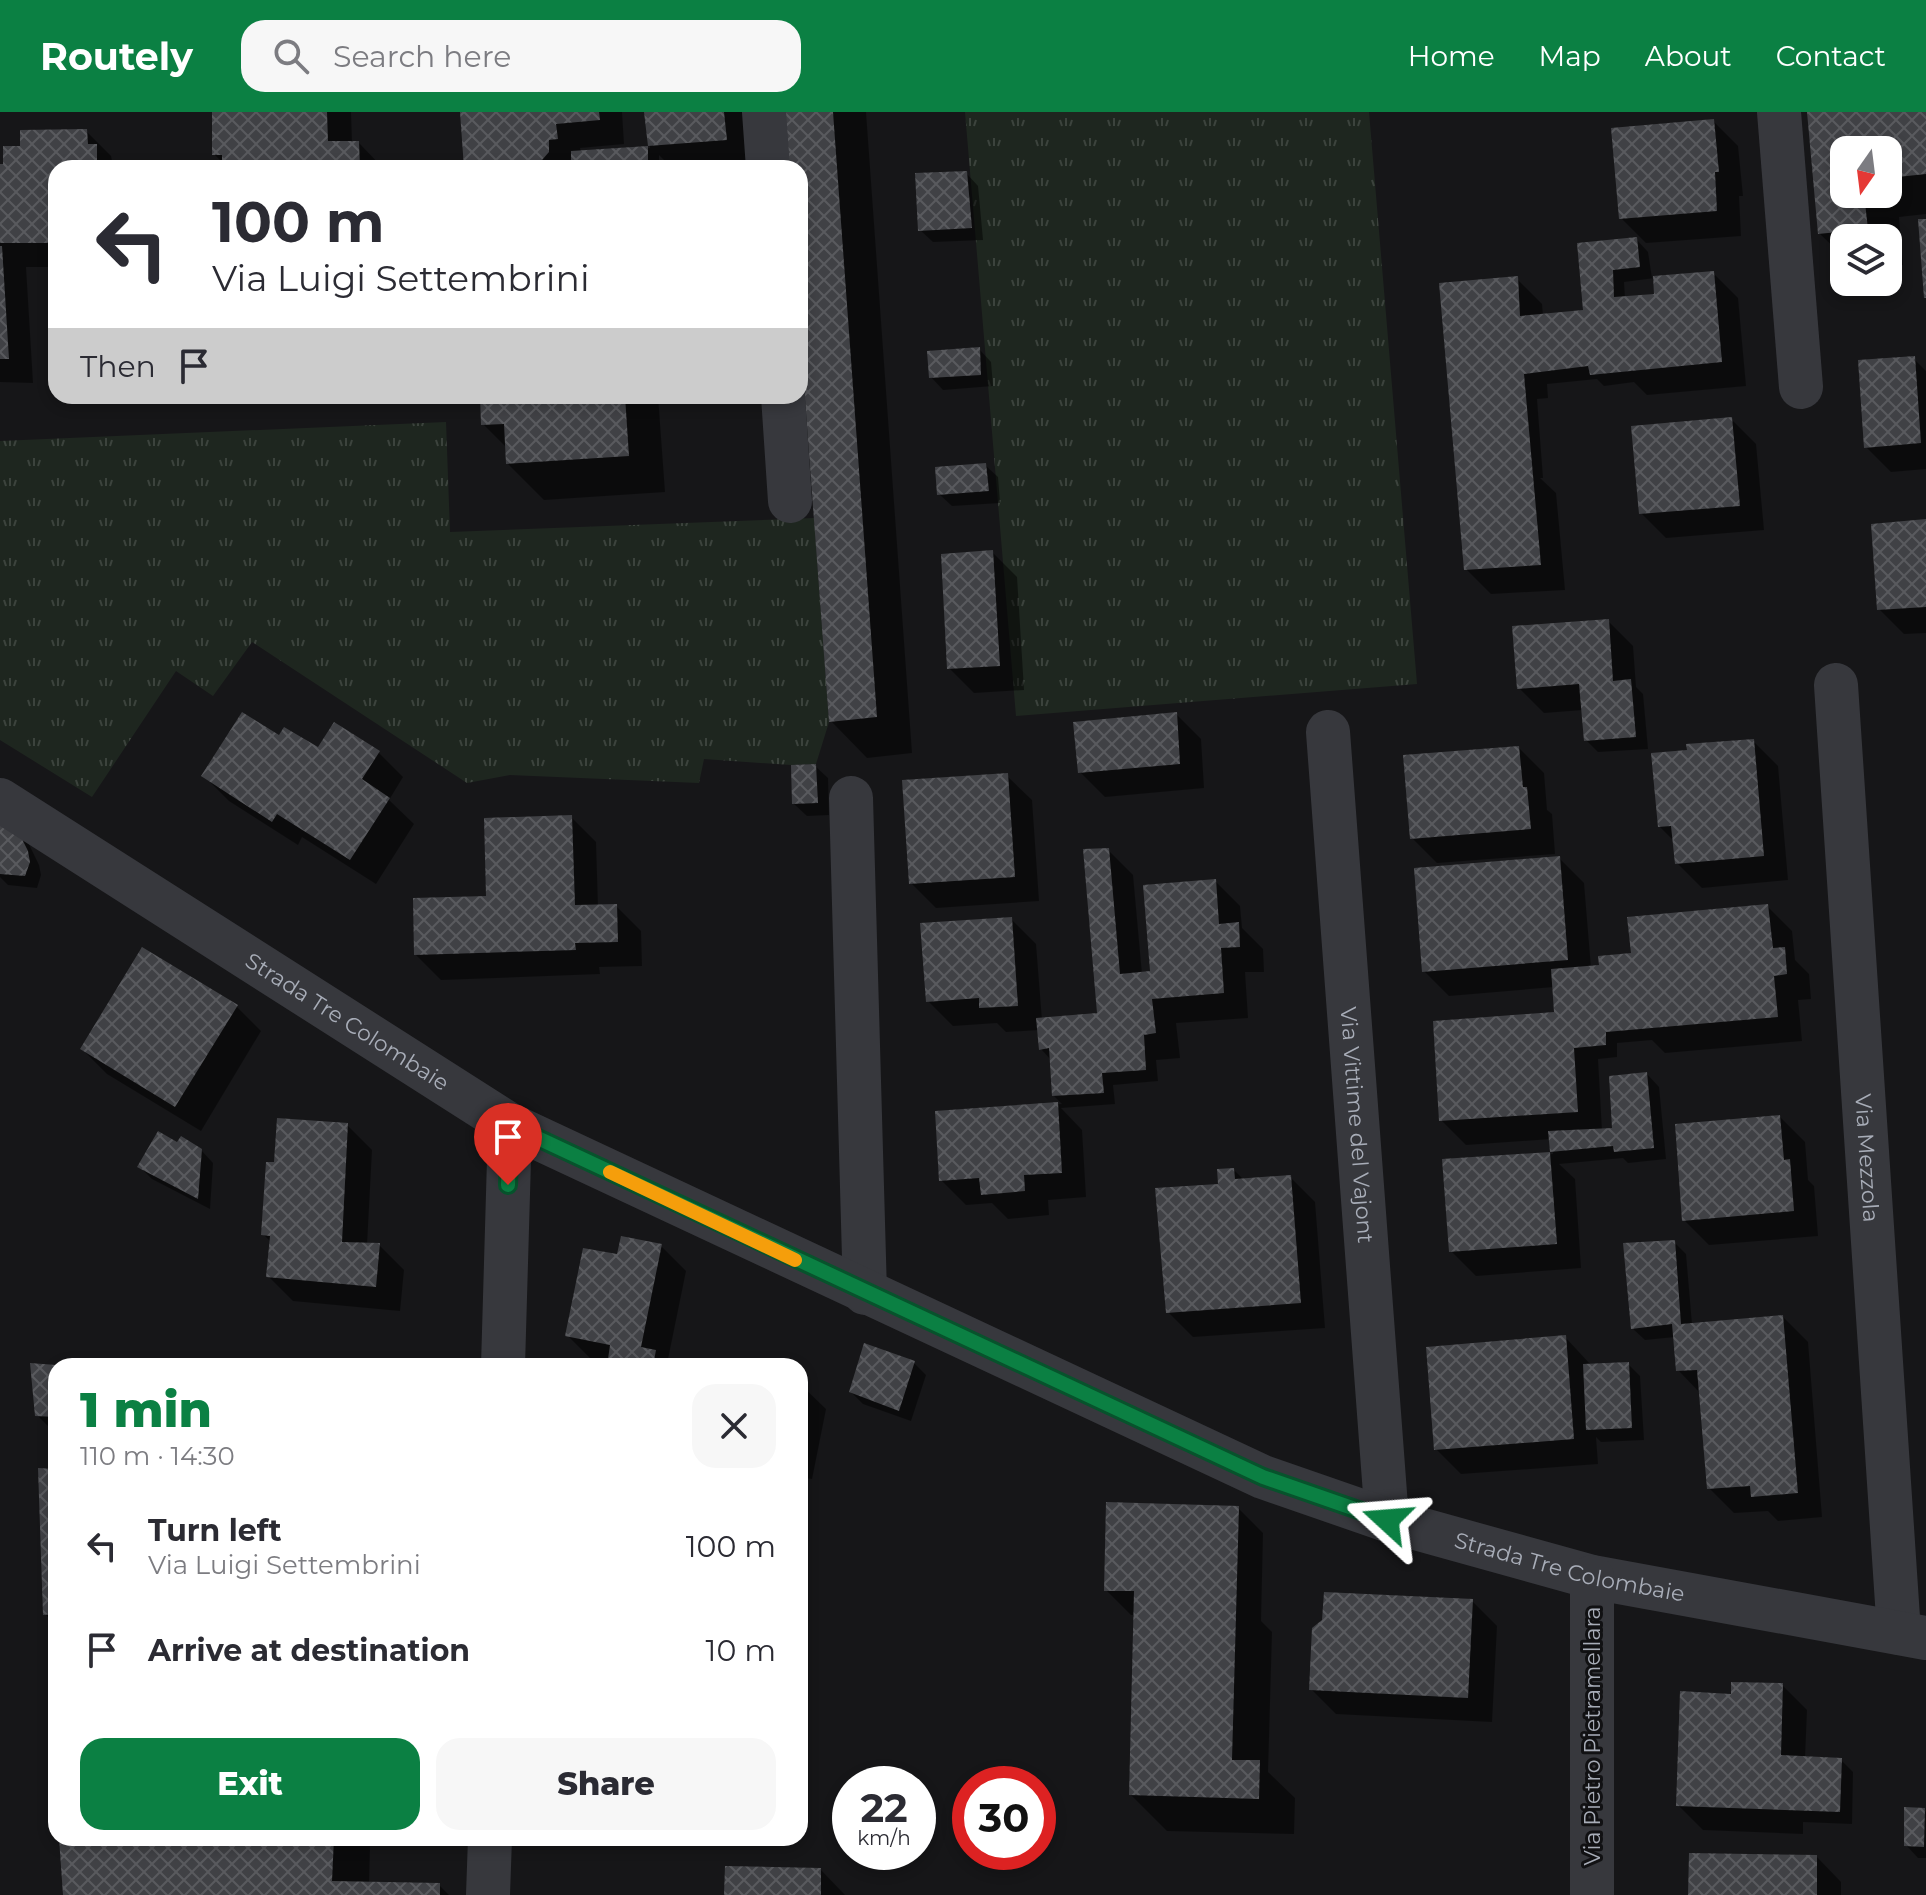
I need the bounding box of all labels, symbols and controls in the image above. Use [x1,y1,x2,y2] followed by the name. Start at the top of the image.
[241,20,801,92] search box
[40,33,193,80] text: Routely
[269,34,313,78] icon: search
[333,38,511,75] text: Search here
[1408,39,1495,73] text: Home
[1539,39,1601,73] text: Map
[1645,39,1732,73] text: About
[1776,39,1886,73] text: Contact
[1830,136,1902,208] north arrow
[1830,136,1902,296] map controls
[212,188,385,256] text: 100 m
[80,192,184,296] icon: left
[1830,224,1902,296] button: layers
[212,256,590,300] text: Via Luigi Settembrini
[172,344,216,388] icon: arrive
[80,348,156,385] text: Then
[240,947,454,1097] street label: Strada Tre Colombaie
[1335,1006,1379,1244] street label: Via Vittime del Vajont
[1849,1093,1885,1223] street label: Via Mezzola
[474,1103,542,1185] pin
[486,1115,530,1159] icon: arrive
[80,1381,212,1439] text: 1 min
[692,1384,776,1468] button: close
[80,1440,235,1472] text: 110 m · 14:30
[1345,1478,1429,1562] position arrow
[148,1512,281,1549] text: Turn left
[80,1524,124,1568] icon: left
[1451,1526,1687,1608] street label: Strada Tre Colombaie
[686,1528,776,1565] text: 100 m
[148,1549,421,1581] text: Via Luigi Settembrini
[1579,1607,1606,1865] street label: Via Pietro Pietramellara
[80,1628,124,1672] icon: arrive
[148,1632,470,1669] text: Arrive at destination
[706,1632,776,1669] text: 10 m
[80,1738,420,1830] button: Exit
[436,1738,776,1830] button: Share
[952,1766,1056,1870] speed limit sign: 30
[860,1783,908,1832] text: 22
[857,1826,911,1850] text: km/h

